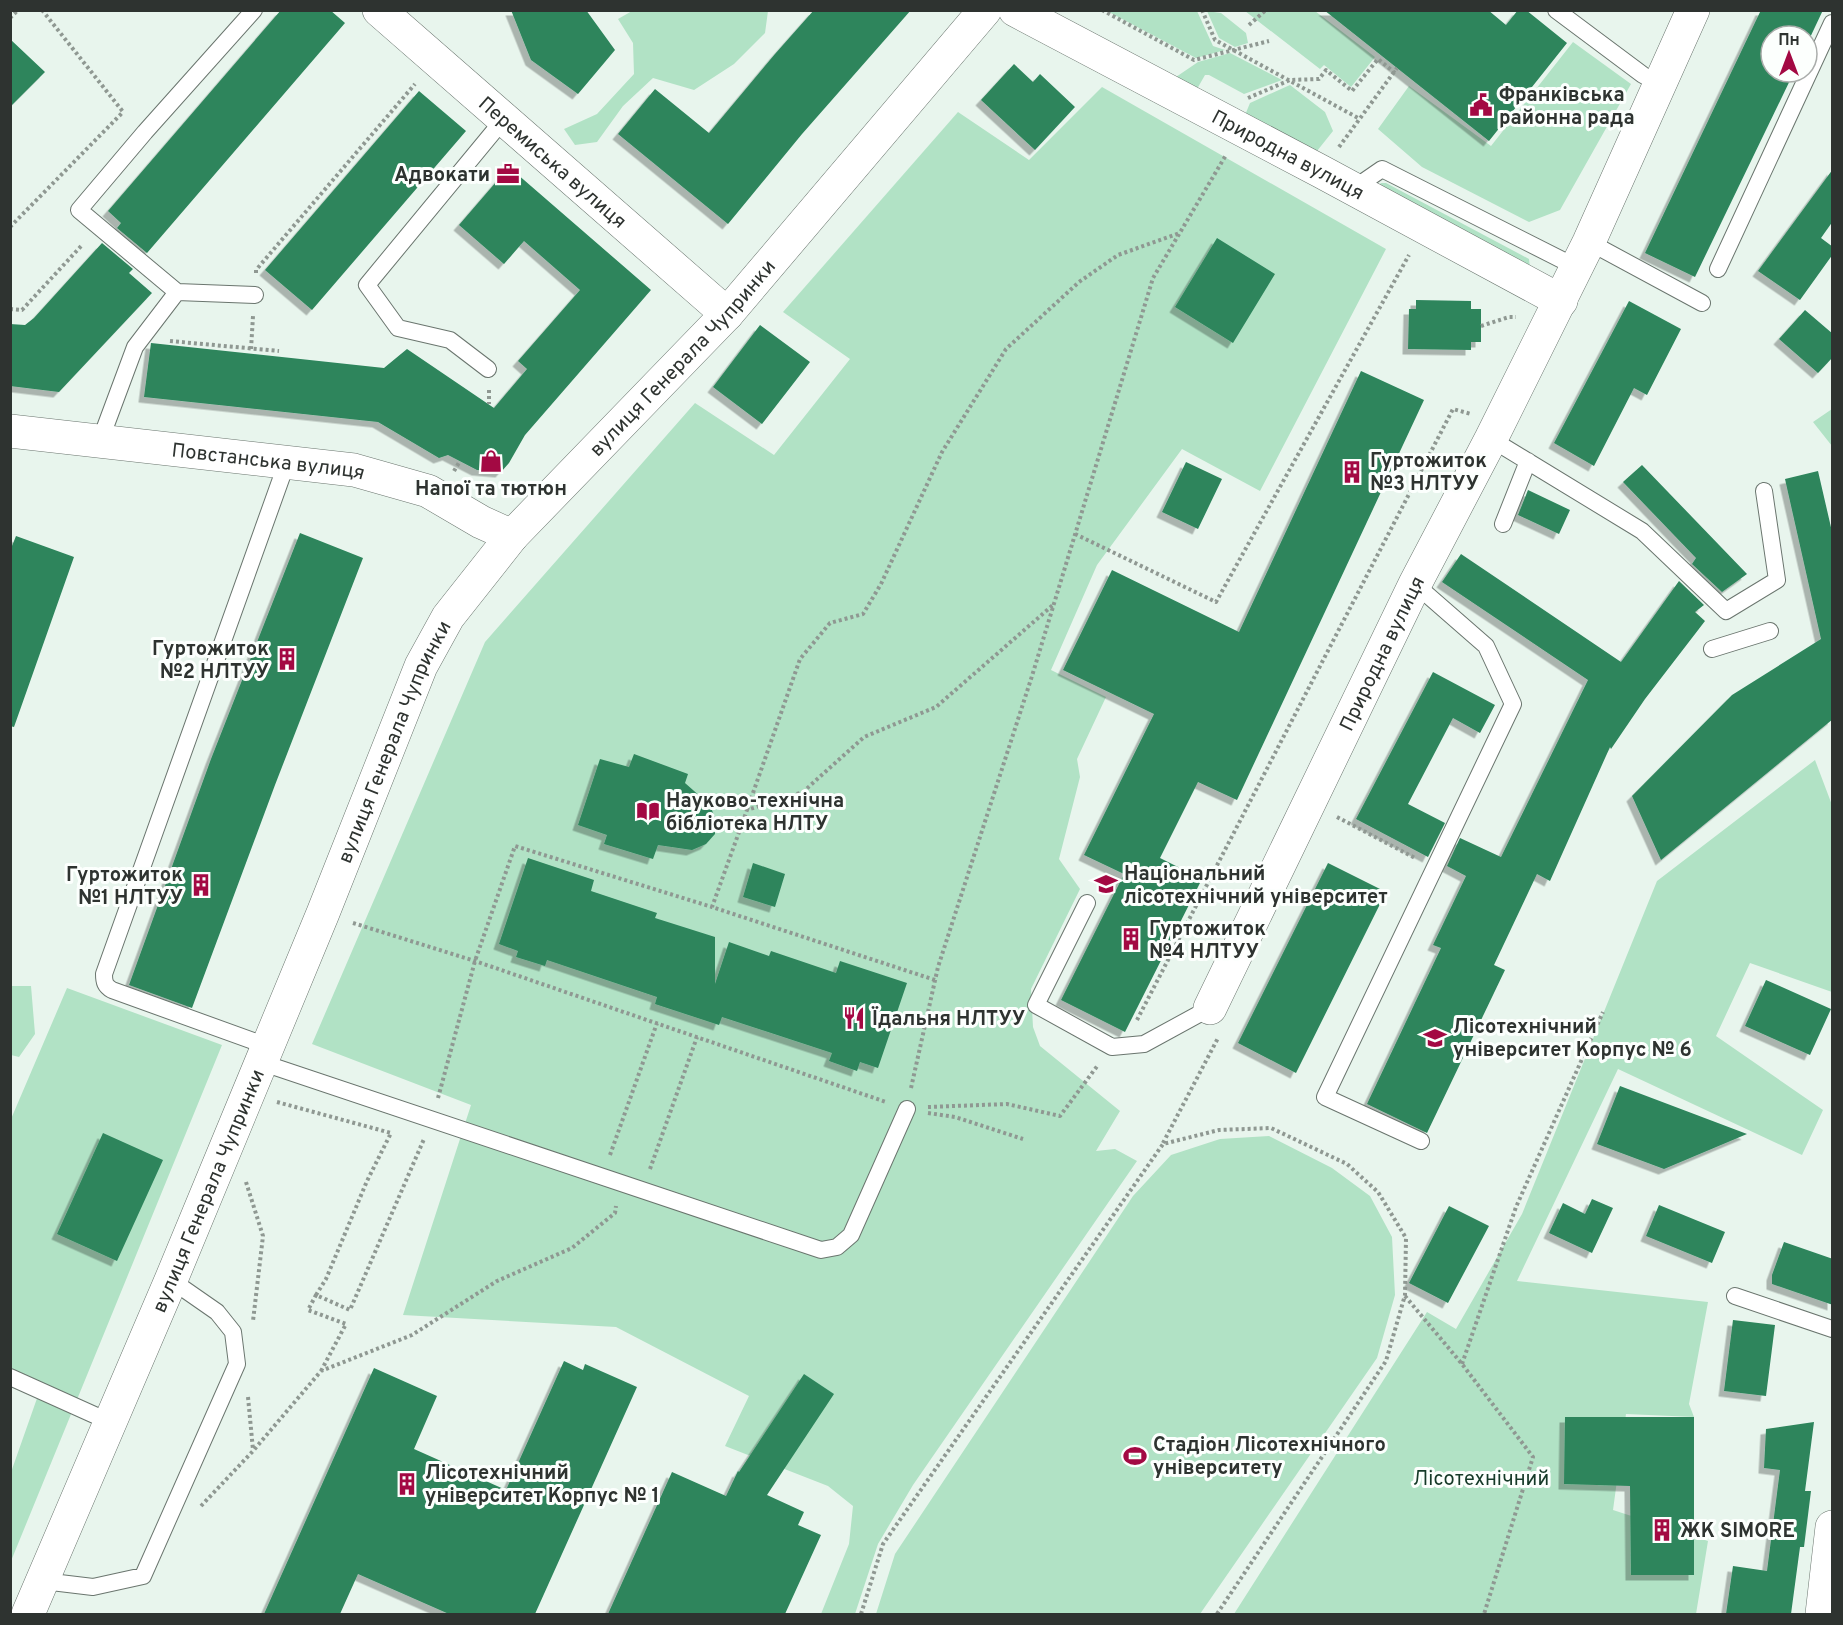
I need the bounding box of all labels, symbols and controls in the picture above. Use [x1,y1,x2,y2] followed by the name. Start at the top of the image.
[1759,24,1819,84] north arrow
[1778,31,1800,51] text: Пн
[1499,83,1635,132] place label: Франківська районна рада
[472,92,631,235] street label: Перемиська вулиця
[1468,92,1494,118] public building icon: Франківська районна рада
[1206,105,1368,207] street label: Природна вулиця
[495,161,521,187] office icon: Адвокати
[394,163,490,189] place label: Адвокати
[585,255,782,463] street label: вулиця Генерала Чупринки
[170,438,368,487] street label: Повстанська вулиця
[478,448,504,474] shop icon: Напої та тютюн
[1370,449,1487,498] place label: Гуртожиток №3 НЛТУУ
[1339,459,1365,485] building icon: Гуртожиток №3 НЛТУУ
[415,477,567,503] place label: Напої та тютюн
[1335,572,1432,736] street label: Природна вулиця
[333,617,458,868] street label: вулиця Генерала Чупринки
[152,637,269,686] place label: Гуртожиток №2 НЛТУУ
[274,646,300,672] building icon: Гуртожиток №2 НЛТУУ
[666,789,844,838] place label: Науково-технічна бібліотека НЛТУ
[635,798,661,824] library icon: Науково-технічна бібліотека НЛТУ
[1124,862,1388,911] place label: Національний лісотехнічний університет
[66,863,183,912] place label: Гуртожиток №1 НЛТУУ
[1093,871,1119,897] school or university icon: Національний лісотехнічний університет
[188,872,214,898] building icon: Гуртожиток №1 НЛТУУ
[1149,917,1266,966] place label: Гуртожиток №4 НЛТУУ
[1118,926,1144,952] building icon: Гуртожиток №4 НЛТУУ
[841,1005,867,1031] restaurant icon: Їдальня НЛТУУ
[871,1006,1025,1033] place label: Їдальня НЛТУУ
[1453,1015,1692,1064] place label: Лісотехнічний університет Корпус № 6
[1422,1025,1448,1051] school or university icon: Лісотехнічний університет Корпус № 6
[148,1066,272,1317] street label: вулиця Генерала Чупринки
[1153,1433,1386,1482] place label: Стадіон Лісотехнічного університету
[1122,1443,1148,1469] sports icon: Стадіон Лісотехнічного університету
[425,1461,659,1510] place label: Лісотехнічний університет Корпус № 1
[1413,1467,1549,1493] park label: Лісотехнічний
[394,1471,420,1497] building icon: Лісотехнічний університет Корпус № 1
[1649,1517,1675,1543] building icon: ЖК SIMORE
[1680,1519,1795,1545] place label: ЖК SIMORE

